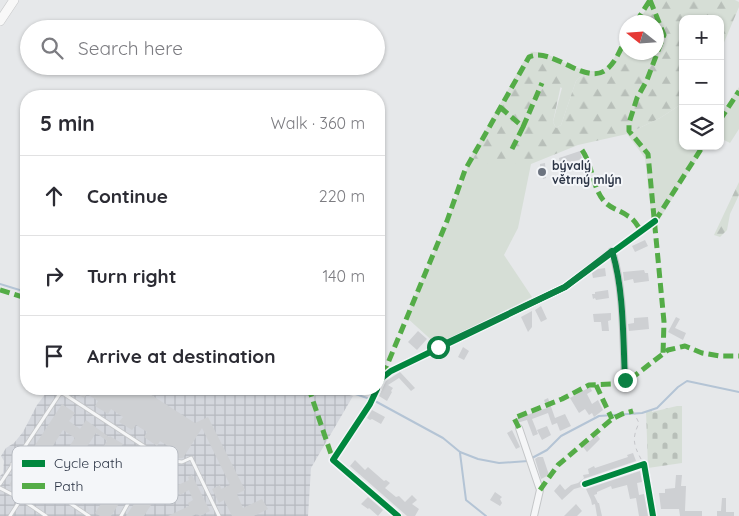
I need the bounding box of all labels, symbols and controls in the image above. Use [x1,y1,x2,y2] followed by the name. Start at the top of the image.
[619,15,664,60] north arrow
[679,15,724,150] map controls
[679,15,724,60] button: +
[20,20,385,75] search box
[38,34,66,62] icon: search
[78,36,183,60] text: Search here
[679,60,724,105] button: −
[679,105,724,150] button: layers
[40,110,95,136] text: 5 min
[270,113,365,133] text: Walk · 360 m
[552,158,622,187] place label: bývalý větrný mlýn
[536,166,548,178] marker: bývalý větrný mlýn
[40,182,68,210] icon: ahead
[87,184,168,208] text: Continue
[319,186,365,206] text: 220 m
[40,262,68,290] icon: right
[87,264,176,288] text: Turn right
[322,266,365,286] text: 140 m
[427,336,450,359] route start
[40,342,68,370] icon: arrive
[87,344,276,368] text: Arrive at destination
[614,369,637,392] route end
[12,446,178,504] legend
[54,454,123,472] text: Cycle path
[54,477,83,495] text: Path

